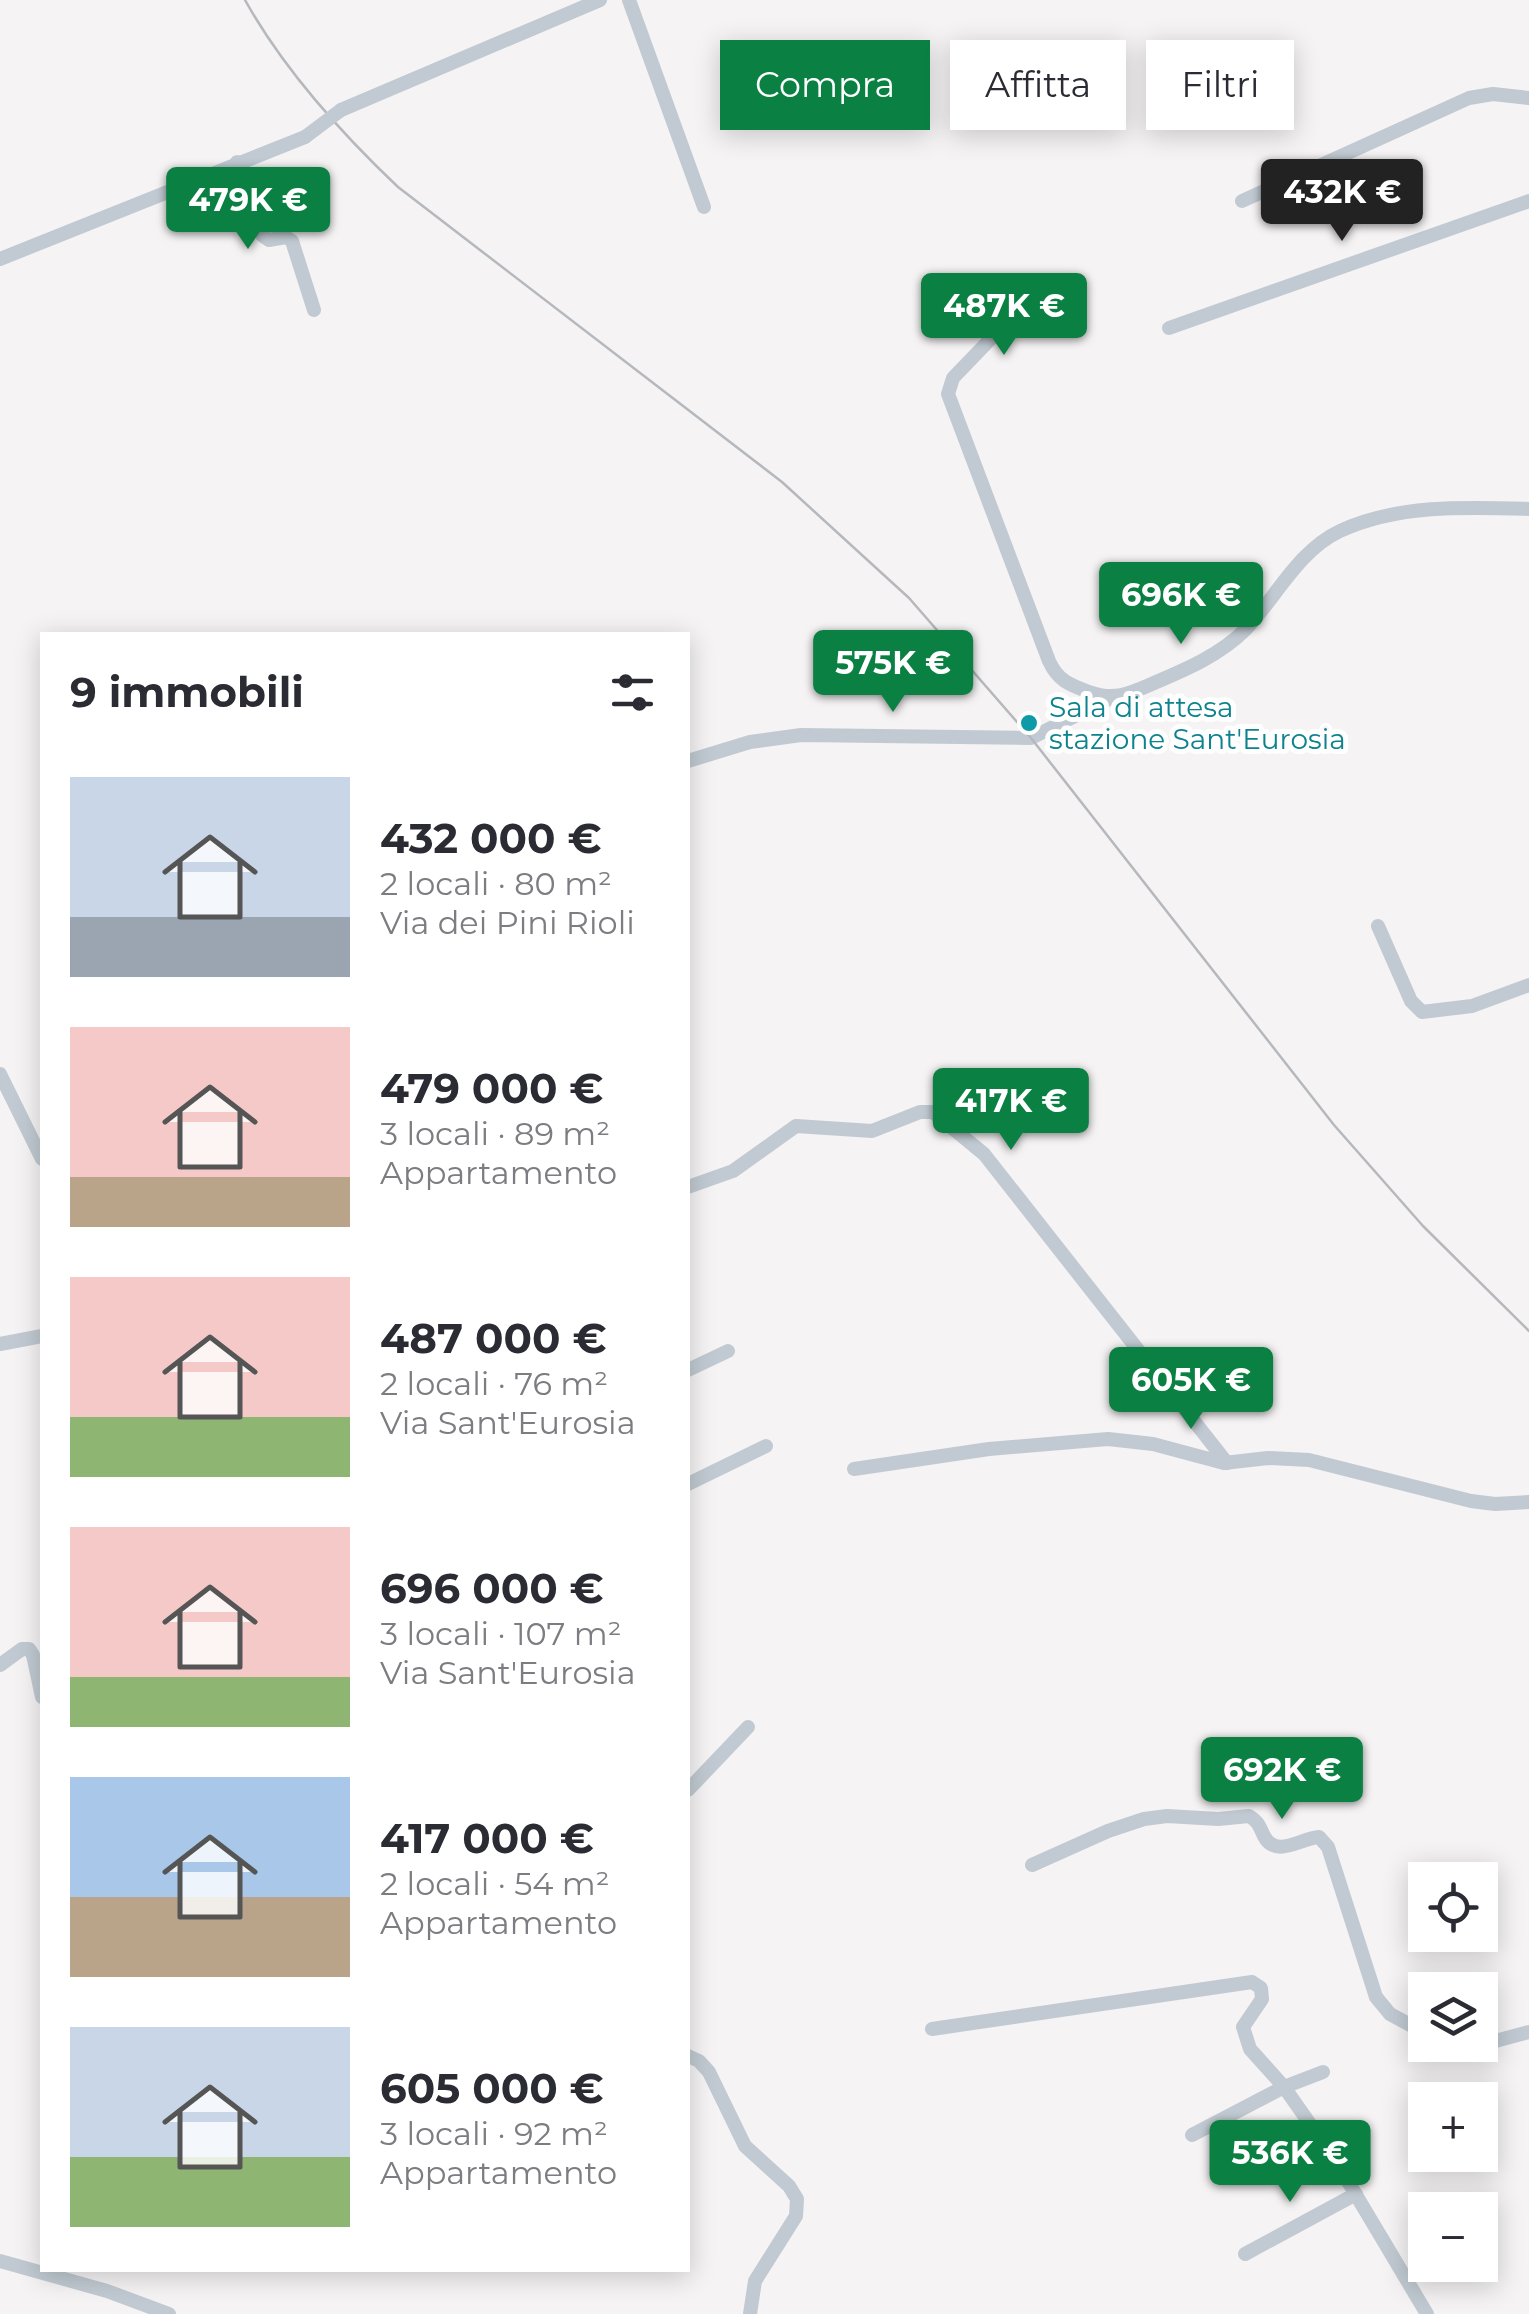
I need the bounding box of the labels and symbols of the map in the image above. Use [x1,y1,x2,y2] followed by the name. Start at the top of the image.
[1261,159,1423,244] pin: 432K €
[167,167,329,252] pin: 479K €
[923,273,1085,358] pin: 487K €
[1100,562,1262,647] pin: 696K €
[812,630,974,715] pin: 575K €
[1049,690,1346,756] place label: Sala di attesa stazione Sant'Eurosia
[1018,712,1040,734] marker: Sala di attesa stazione Sant'Eurosia
[930,1068,1092,1153] pin: 417K €
[1110,1347,1272,1432] pin: 605K €
[1201,1737,1363,1822] pin: 692K €
[1209,2120,1371,2205] pin: 536K €

